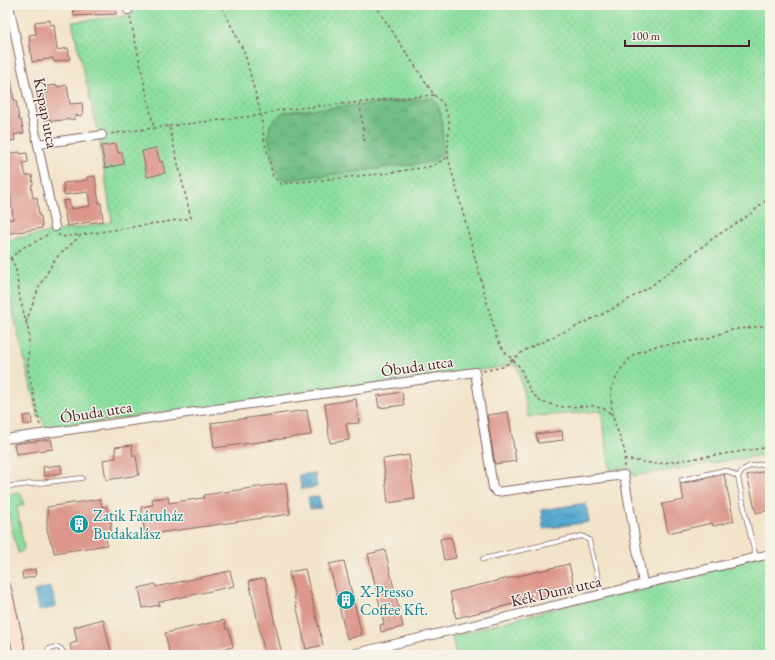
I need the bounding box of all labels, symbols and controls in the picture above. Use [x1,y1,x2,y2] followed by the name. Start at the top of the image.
[625,22,749,48] scale bar
[631,28,661,44] text: 100 m
[29,76,63,151] street label: Kispap utca
[380,350,455,381] street label: Óbuda utca
[58,396,134,428] street label: Óbuda utca
[93,505,183,544] place label: Zatik Faáruház Budakalász
[68,513,90,535] building icon: Zatik Faáruház Budakalász
[509,570,604,612] street label: Kék Duna utca
[359,581,428,620] place label: X-Presso Coffee Kft.
[335,589,357,611] building icon: X-Presso Coffee Kft.

